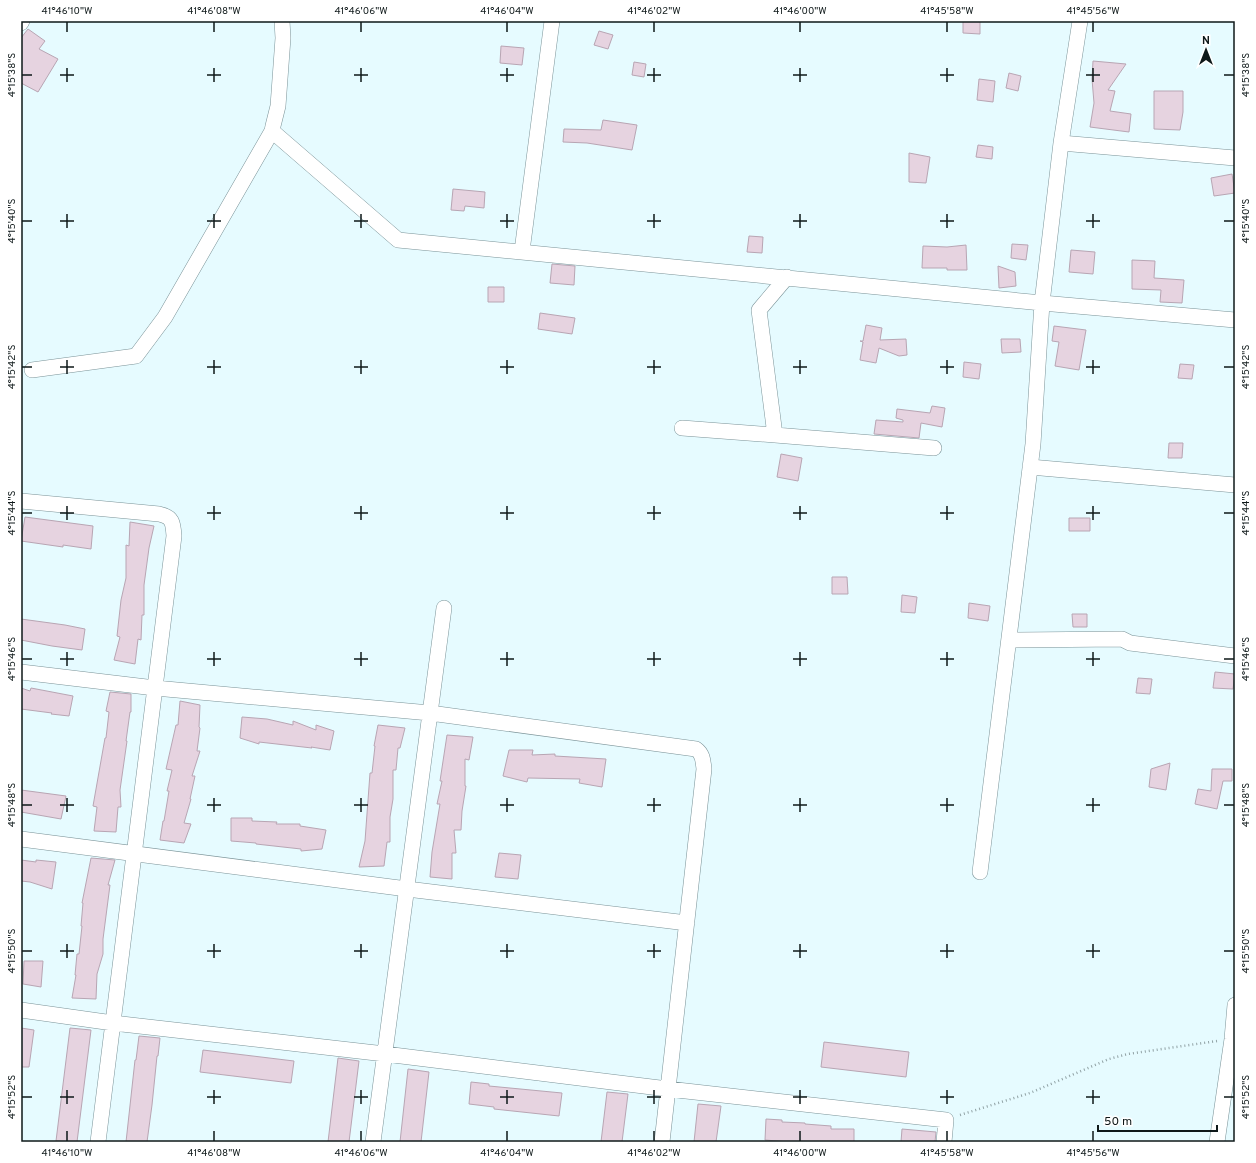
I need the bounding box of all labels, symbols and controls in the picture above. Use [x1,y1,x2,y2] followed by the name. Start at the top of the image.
[42,5,92,18] text: 41°46'10"W
[187,5,241,18] text: 41°46'08"W
[334,5,388,18] text: 41°46'06"W
[480,5,534,18] text: 41°46'04"W
[627,5,681,18] text: 41°46'02"W
[773,5,827,18] text: 41°46'00"W
[920,5,974,18] text: 41°45'58"W
[1066,5,1120,18] text: 41°45'56"W
[1186,30,1226,70] north arrow
[1202,34,1210,48] text: N
[6,53,19,97] text: 4°15'38"S
[1240,53,1253,97] text: 4°15'38"S
[6,198,19,244] text: 4°15'40"S
[1240,198,1253,244] text: 4°15'40"S
[6,345,19,389] text: 4°15'42"S
[1240,345,1253,389] text: 4°15'42"S
[6,491,19,535] text: 4°15'44"S
[1240,491,1253,535] text: 4°15'44"S
[6,637,19,681] text: 4°15'46"S
[1240,637,1253,681] text: 4°15'46"S
[6,783,19,827] text: 4°15'48"S
[1240,783,1253,827] text: 4°15'48"S
[6,928,19,974] text: 4°15'50"S
[1240,928,1253,974] text: 4°15'50"S
[6,1075,19,1119] text: 4°15'52"S
[1240,1075,1253,1119] text: 4°15'52"S
[1098,1107,1217,1133] scale bar
[1104,1114,1132,1130] text: 50 m
[42,1147,92,1160] text: 41°46'10"W
[187,1147,241,1160] text: 41°46'08"W
[334,1147,388,1160] text: 41°46'06"W
[480,1147,534,1160] text: 41°46'04"W
[627,1147,681,1160] text: 41°46'02"W
[773,1147,827,1160] text: 41°46'00"W
[920,1147,974,1160] text: 41°45'58"W
[1066,1147,1120,1160] text: 41°45'56"W

